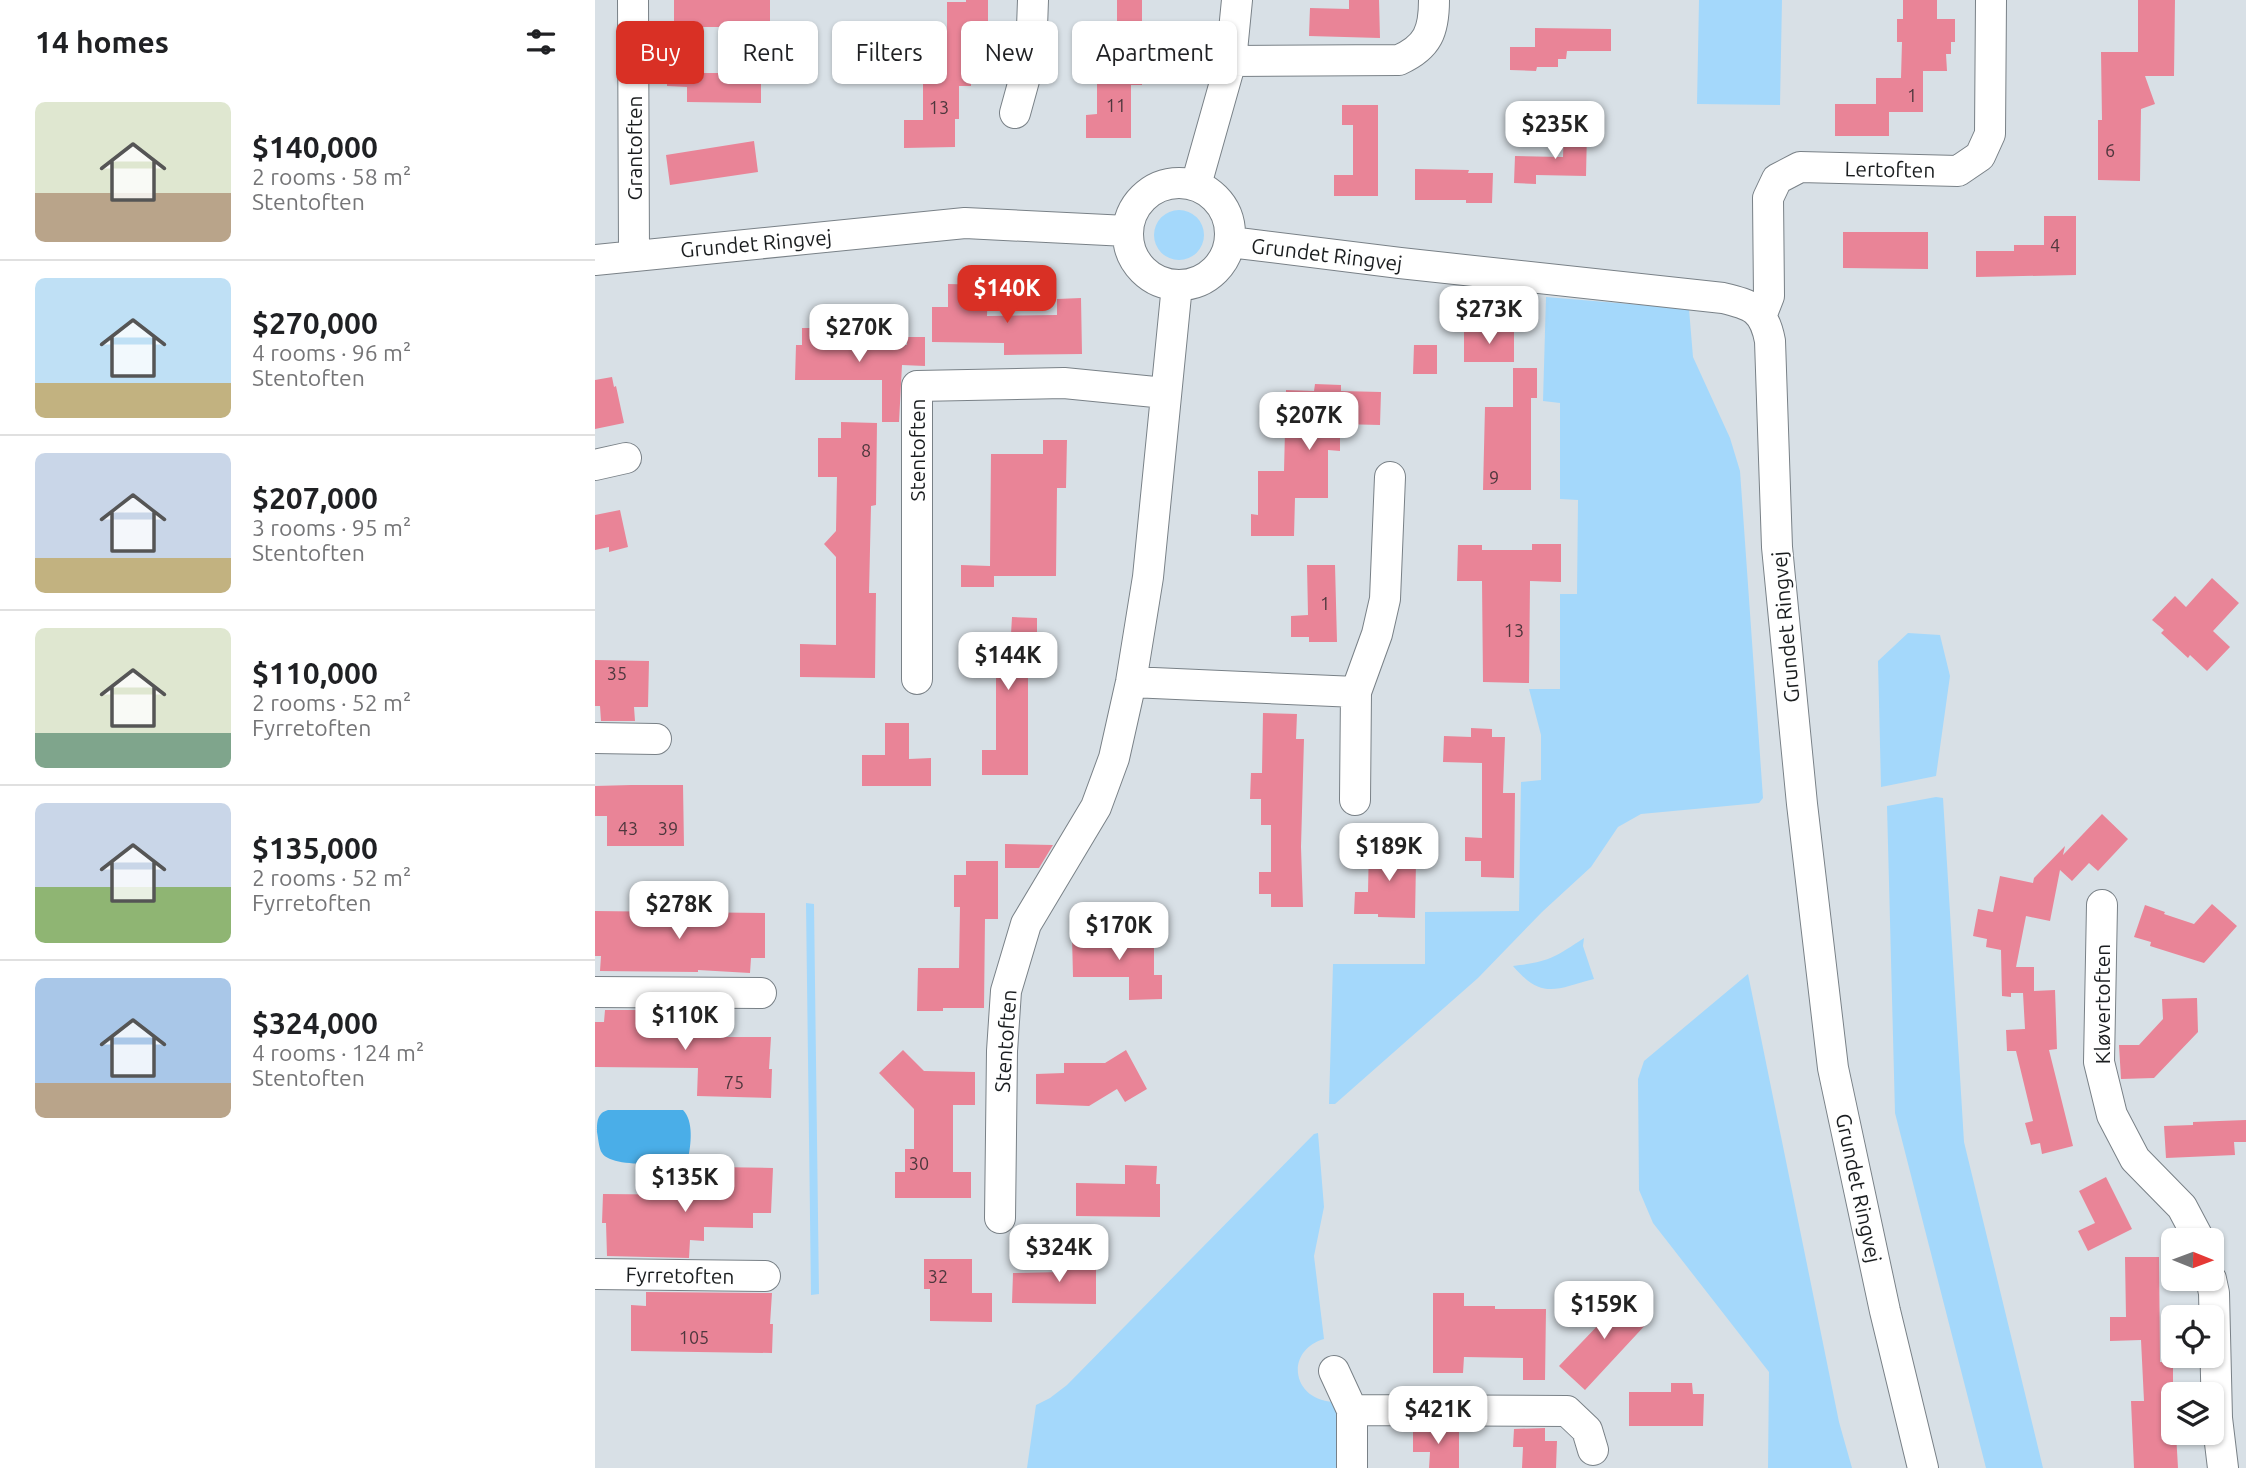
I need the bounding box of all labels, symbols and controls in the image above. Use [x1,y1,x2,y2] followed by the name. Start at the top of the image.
[616,21,704,84] chip: Buy
[718,21,818,84] chip: Rent
[832,21,947,84] chip: Filters
[961,21,1058,84] chip: New
[1072,21,1237,84] chip: Apartment
[522,23,560,61] icon: filters
[35,25,169,59] text: 14 homes
[1907,85,1917,105] house number: 1
[1106,95,1126,115] house number: 11
[622,96,646,200] street label: Grantoften
[929,97,949,117] house number: 13
[1506,102,1604,161] pin: $235K
[1521,111,1589,136] text: $235K
[91,130,175,214] icon: home
[252,130,378,164] text: $140,000
[2105,140,2115,160] house number: 6
[1845,156,1935,182] street label: Lertoften
[252,164,411,189] text: 2 rooms · 58 m²
[252,189,365,214] text: Stentoften
[679,224,833,262] street label: Grundet Ringvej
[1250,233,1404,275] street label: Grundet Ringvej
[2050,235,2060,255] house number: 4
[958,266,1056,325] pin: $140K
[973,275,1041,300] text: $140K
[1440,286,1538,346] pin: $273K
[1455,296,1523,321] text: $273K
[810,304,908,364] pin: $270K
[91,306,175,390] icon: home
[252,306,378,340] text: $270,000
[825,314,893,339] text: $270K
[252,340,411,365] text: 4 rooms · 96 m²
[252,365,365,390] text: Stentoften
[1260,392,1358,452] pin: $207K
[905,398,929,502] street label: Stentoften
[1275,402,1343,427] text: $207K
[861,440,871,460] house number: 8
[1489,467,1499,487] house number: 9
[91,481,175,565] icon: home
[252,481,378,515] text: $207,000
[252,515,411,540] text: 3 rooms · 95 m²
[252,540,365,565] text: Stentoften
[1766,550,1804,704] street label: Grundet Ringvej
[1320,593,1330,613] house number: 1
[1504,620,1524,640] house number: 13
[959,632,1057,692] pin: $144K
[974,642,1042,667] text: $144K
[91,656,175,740] icon: home
[252,656,378,690] text: $110,000
[607,663,627,683] house number: 35
[252,690,411,715] text: 2 rooms · 52 m²
[252,715,371,740] text: Fyrretoften
[618,818,638,838] house number: 43
[658,818,678,838] house number: 39
[1340,824,1438,883] pin: $189K
[91,831,175,915] icon: home
[252,831,378,865] text: $135,000
[1355,833,1423,858] text: $189K
[252,865,411,890] text: 2 rooms · 52 m²
[630,881,728,941] pin: $278K
[252,890,371,915] text: Fyrretoften
[645,891,713,916] text: $278K
[1070,902,1168,962] pin: $170K
[1085,912,1153,937] text: $170K
[2090,944,2114,1064] street label: Kløvertoften
[989,989,1021,1093] street label: Stentoften
[636,992,734,1052] pin: $110K
[651,1002,719,1027] text: $110K
[91,1006,175,1090] icon: home
[252,1006,378,1040] text: $324,000
[252,1040,424,1065] text: 4 rooms · 124 m²
[252,1065,365,1090] text: Stentoften
[724,1072,744,1092] house number: 75
[1831,1111,1887,1265] street label: Grundet Ringvej
[909,1153,929,1173] house number: 30
[636,1154,734,1214] pin: $135K
[651,1164,719,1189] text: $135K
[1010,1224,1108,1284] pin: $324K
[2161,1228,2224,1292] north arrow
[2161,1228,2224,1445] map controls
[1025,1234,1093,1259] text: $324K
[625,1262,735,1288] street label: Fyrretoften
[928,1266,948,1286] house number: 32
[1555,1282,1653,1341] pin: $159K
[1570,1291,1638,1316] text: $159K
[2161,1305,2224,1368] button: locate
[679,1327,709,1347] house number: 105
[2161,1382,2224,1445] button: layers
[1389,1386,1487,1446] pin: $421K
[1404,1396,1472,1421] text: $421K

